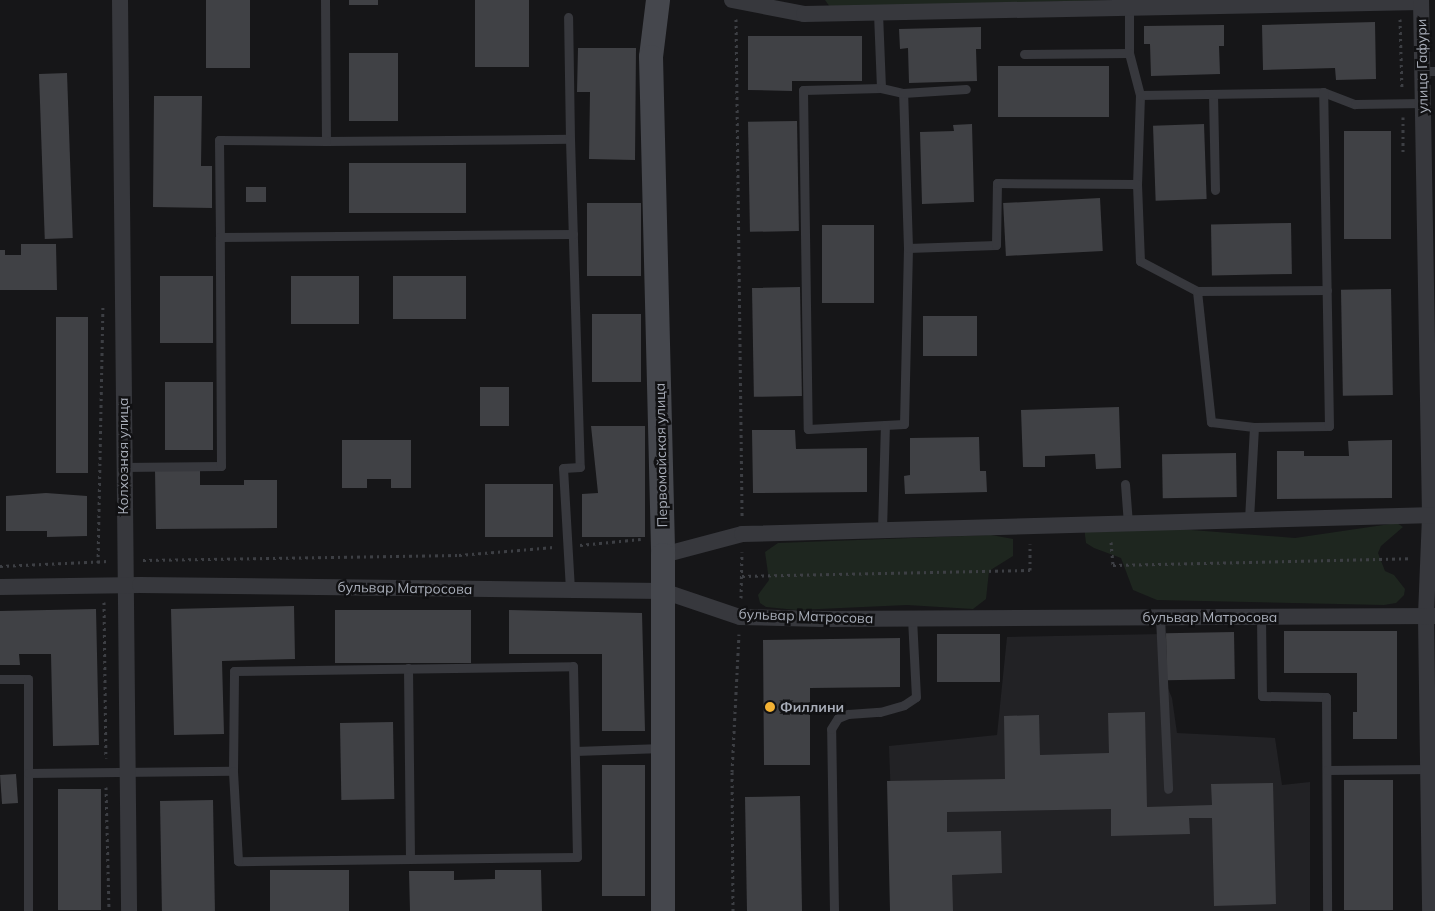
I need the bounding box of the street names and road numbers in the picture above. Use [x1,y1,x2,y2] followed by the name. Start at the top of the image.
[1413,18,1431,114] street label: улица Гафури
[651,383,671,527] street label: Первомайская улица
[115,397,131,515] street label: Колхозная улица
[337,578,473,598] street label: бульвар Матросова
[738,605,874,627] street label: бульвар Матросова
[1143,609,1277,625] street label: бульвар Матросова

